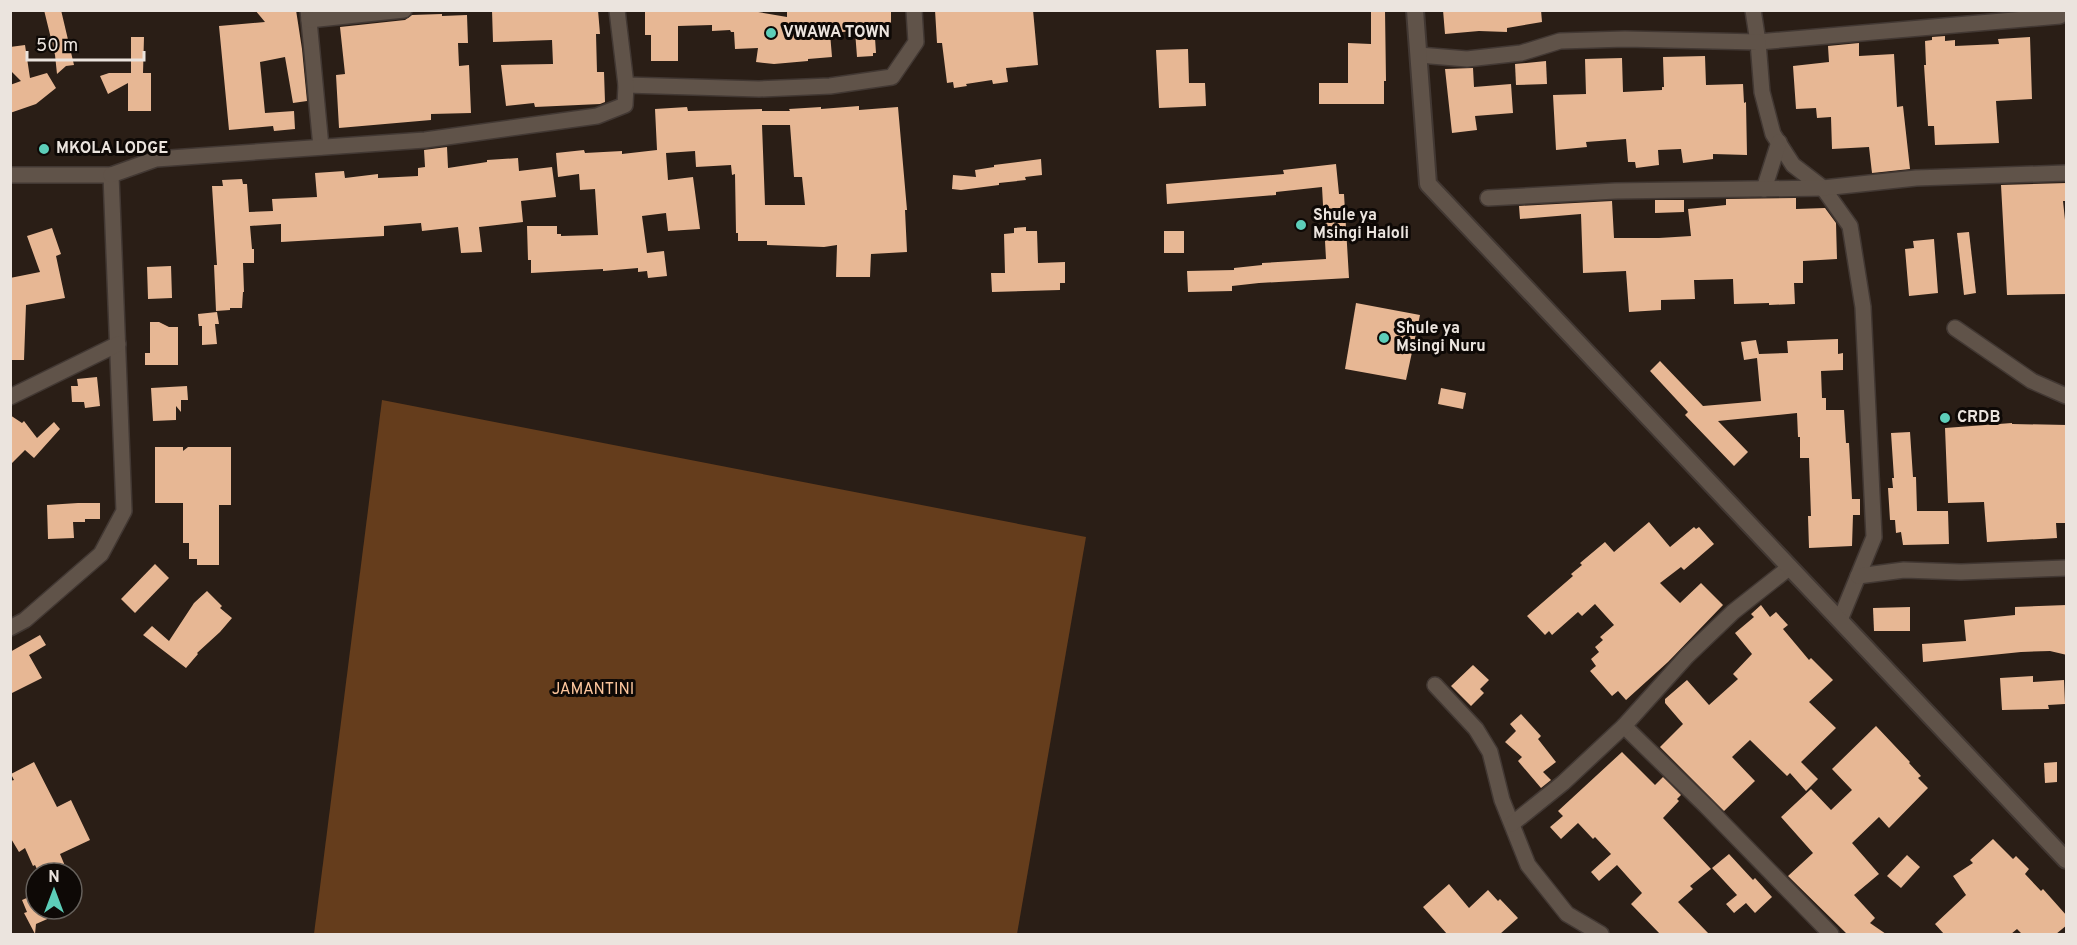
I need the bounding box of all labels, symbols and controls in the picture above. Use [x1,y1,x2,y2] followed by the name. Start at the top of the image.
[783,23,890,43] place label: VWAWA TOWN
[27,24,144,62] scale bar
[764,26,778,40] marker: VWAWA TOWN
[36,35,78,58] text: 50 m
[56,139,168,159] place label: MKOLA LODGE
[37,142,51,156] marker: MKOLA LODGE
[1313,206,1409,244] place label: Shule ya Msingi Haloli
[1294,218,1308,232] marker: Shule ya Msingi Haloli
[1396,319,1486,357] place label: Shule ya Msingi Nuru
[1377,331,1391,345] marker: Shule ya Msingi Nuru
[1957,408,2000,428] place label: CRDB
[1938,411,1952,425] marker: CRDB
[552,680,634,700] park label: JAMANTINI
[24,861,84,921] north arrow
[48,868,60,888] text: N

